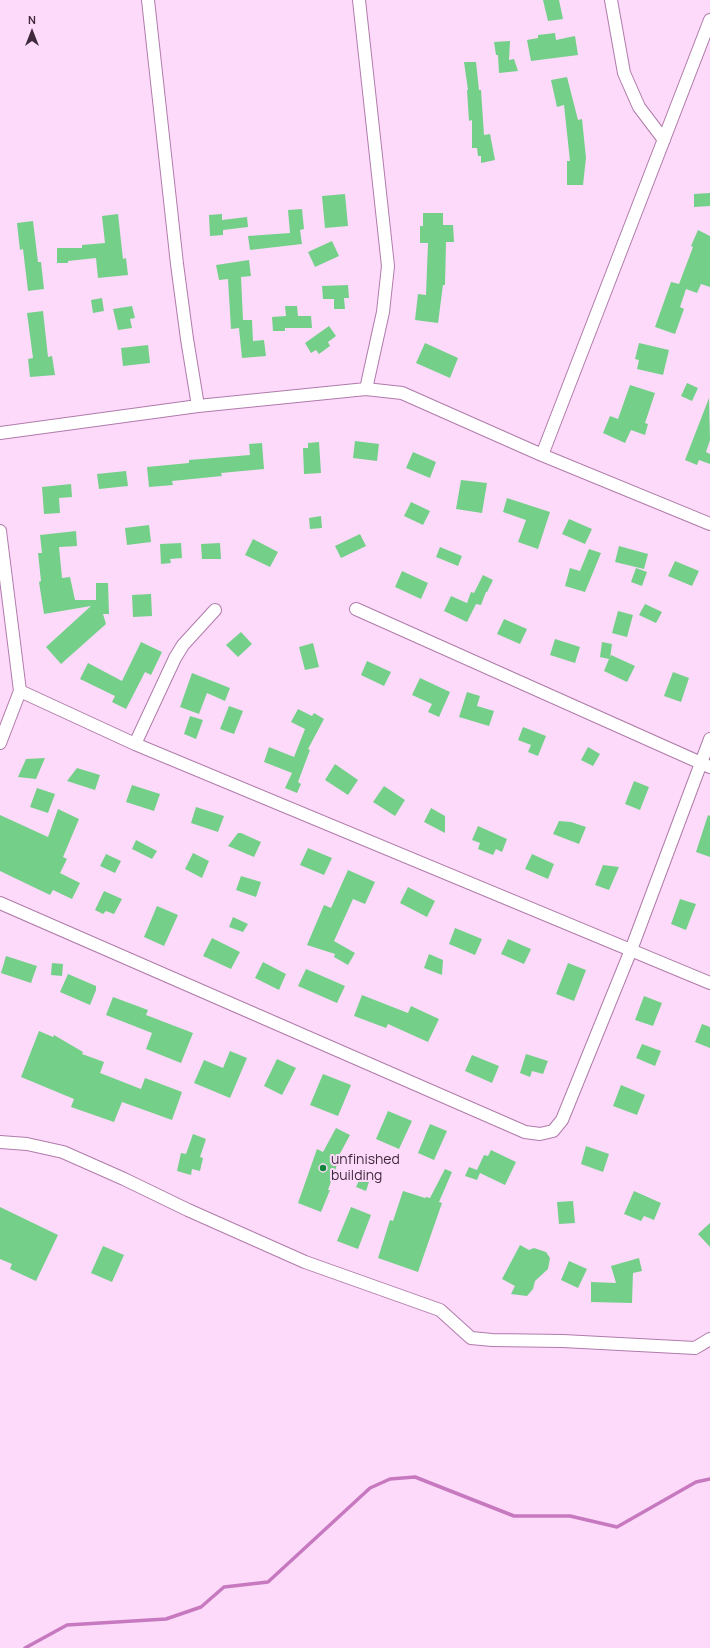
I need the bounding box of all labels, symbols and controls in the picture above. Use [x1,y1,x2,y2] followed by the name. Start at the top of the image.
[12,12,52,52] north arrow
[28,12,36,27] text: N
[331,1152,400,1184] place label: unfinished building
[318,1163,328,1173] marker: unfinished building

